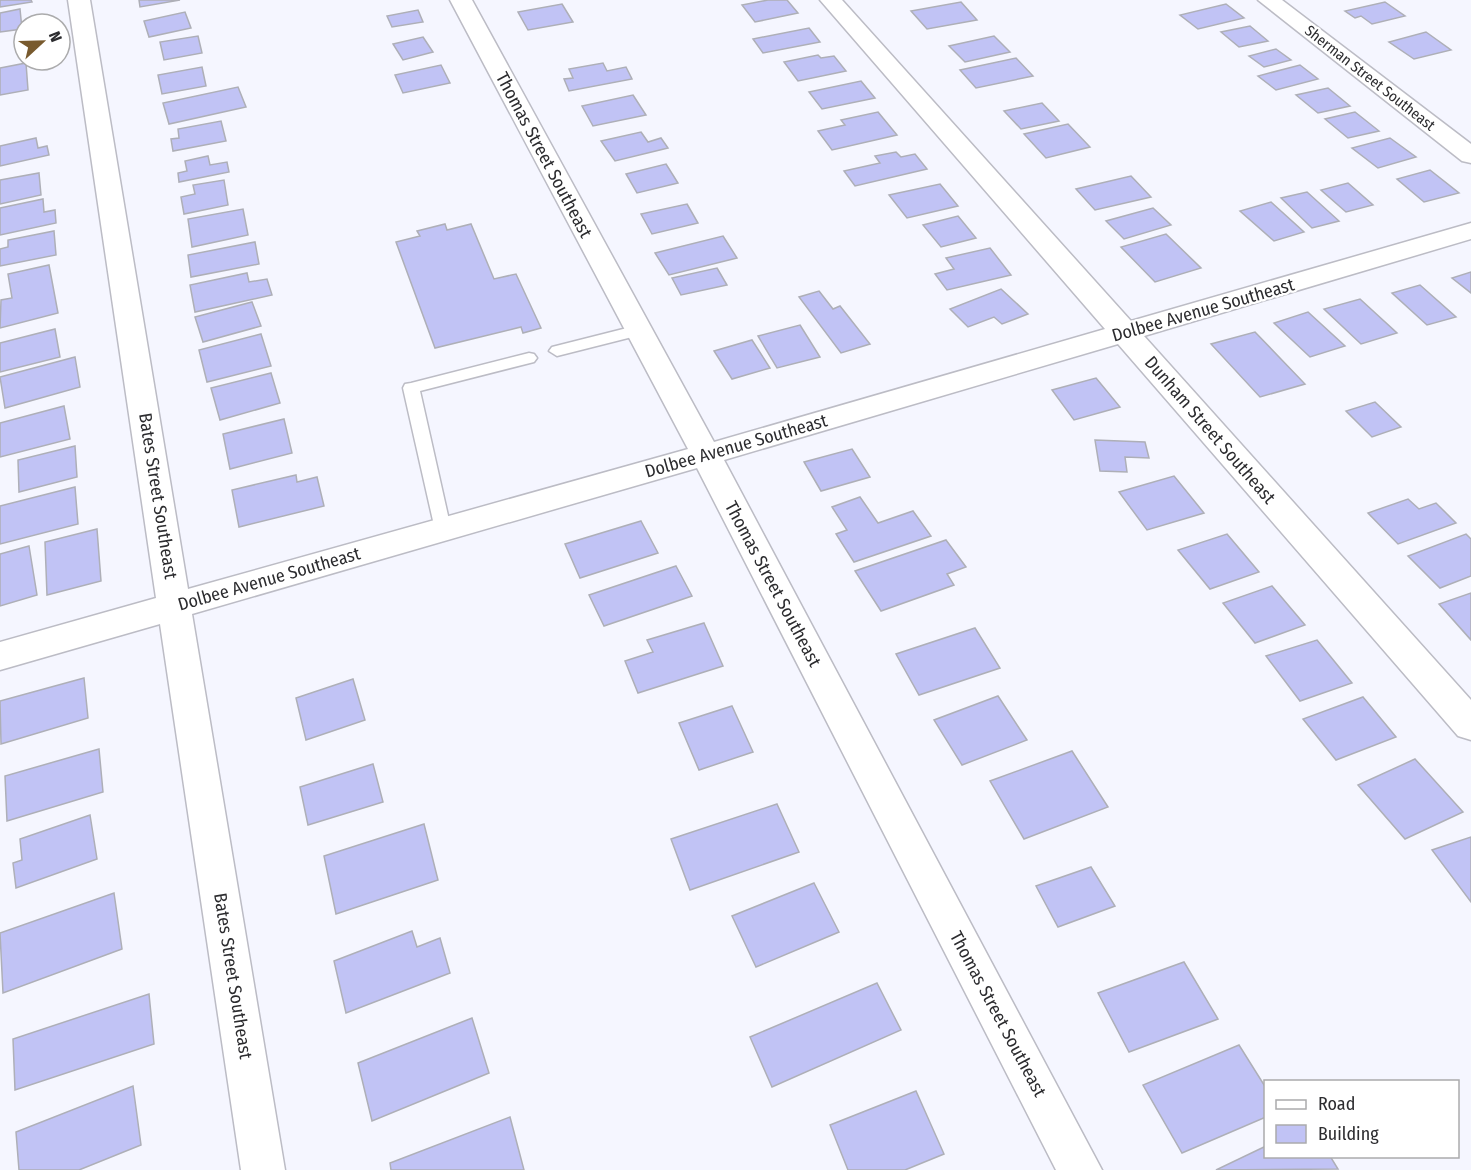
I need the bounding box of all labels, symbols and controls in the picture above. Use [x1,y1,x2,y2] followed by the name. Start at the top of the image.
[12,12,72,72] north arrow
[1301,21,1439,135] street label: Sherman Street Southeast
[45,29,66,45] text: N
[491,68,597,242] street label: Thomas Street Southeast
[1109,273,1297,347] street label: Dolbee Avenue Southeast
[1140,352,1280,508] street label: Dunham Street Southeast
[642,409,830,483] street label: Dolbee Avenue Southeast
[134,411,182,581] street label: Bates Street Southeast
[720,497,826,671] street label: Thomas Street Southeast
[175,542,363,616] street label: Dolbee Avenue Southeast
[209,891,257,1061] street label: Bates Street Southeast
[945,927,1051,1101] street label: Thomas Street Southeast
[1264,1080,1459,1158] legend
[1318,1093,1355,1115] text: Road
[1318,1123,1379,1145] text: Building

